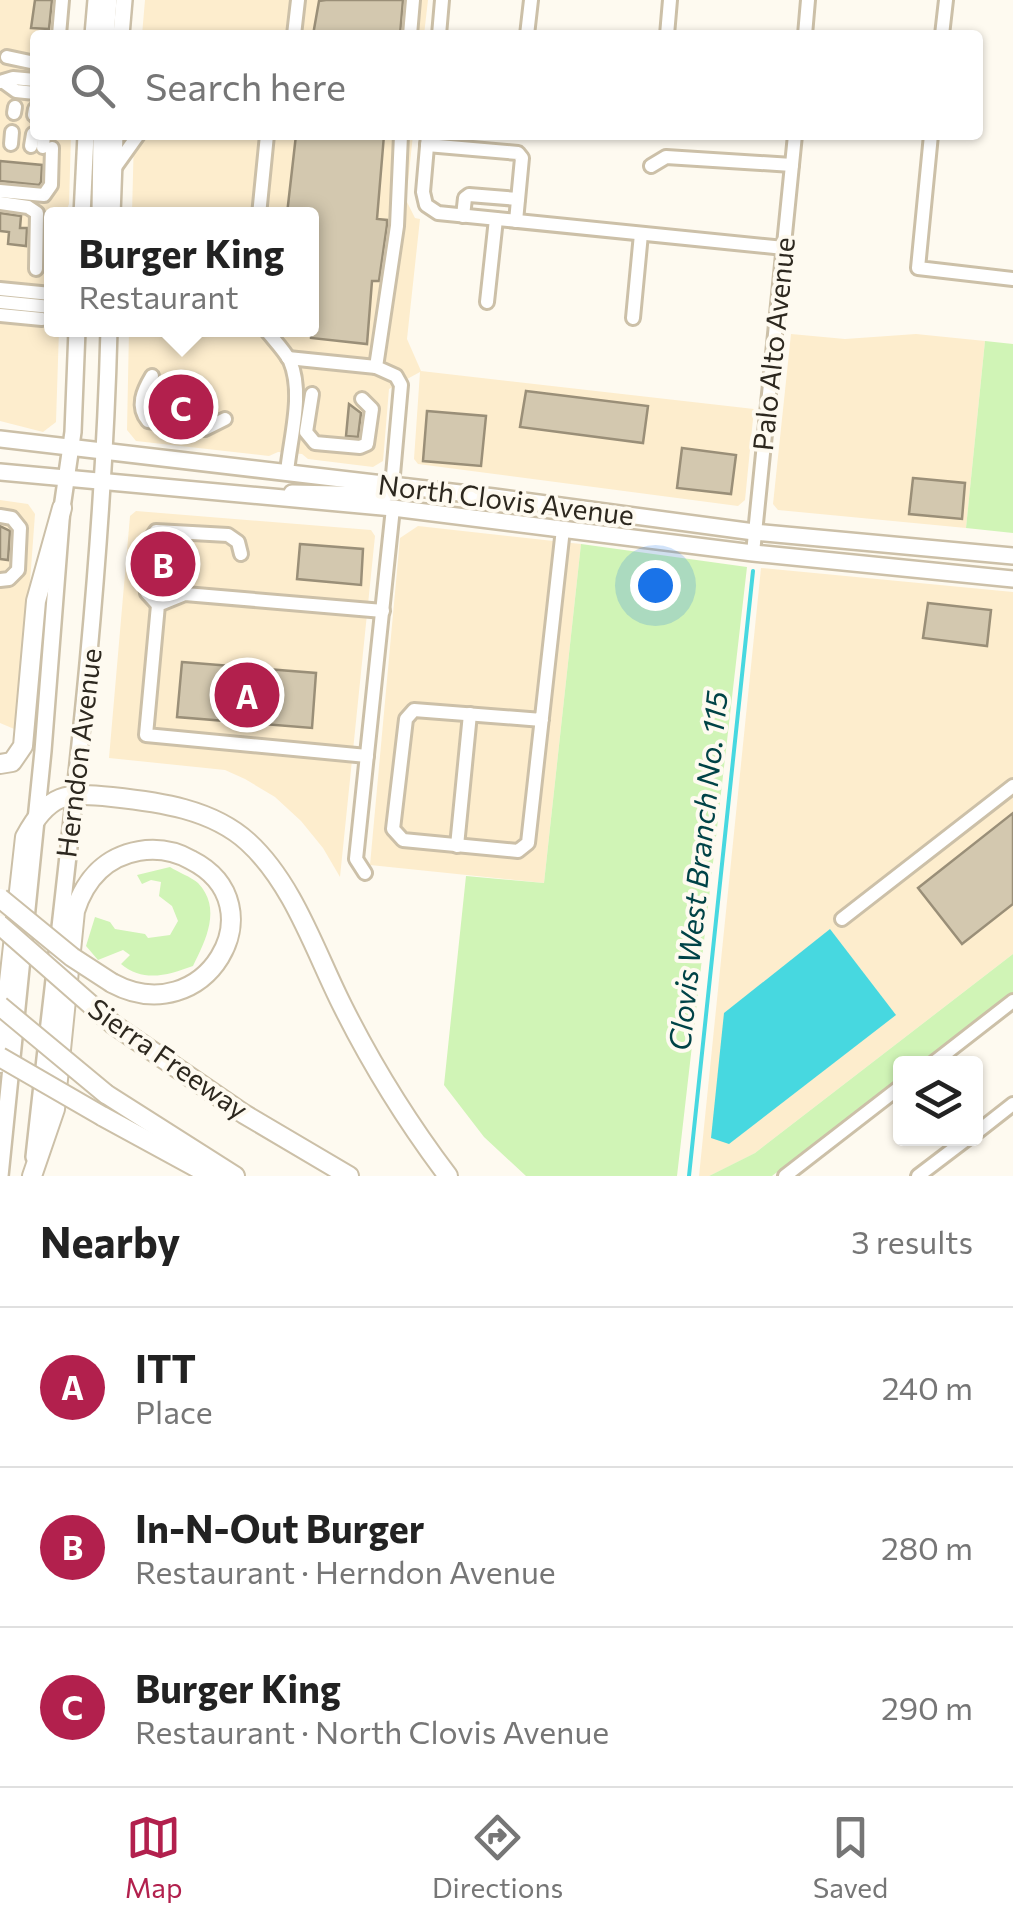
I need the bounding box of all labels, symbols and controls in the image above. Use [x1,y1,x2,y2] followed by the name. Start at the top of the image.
[30,30,983,140] search box
[65,58,120,113] icon: search
[145,62,346,109] text: Search here
[44,207,319,337] popup
[79,229,284,276] text: Burger King
[745,235,801,452] street label: Palo Alto Avenue
[79,276,239,316] text: Restaurant
[148,370,214,444] pin: C
[376,466,636,532] street label: North Clovis Avenue
[130,526,196,602] pin: B
[630,560,681,611] your location
[48,646,108,859] street label: Herndon Avenue
[214,658,280,732] pin: A
[659,688,734,1052] water label: Clovis West Branch No. 115
[82,991,255,1126] street label: Sierra Freeway
[893,1056,983,1146] map controls
[893,1056,983,1146] button: layers
[40,1215,180,1267] text: Nearby
[851,1221,973,1261] text: 3 results
[135,1344,196,1391] text: ITT
[61,1367,84,1407] text: A
[882,1367,973,1407] text: 240 m
[135,1391,213,1431] text: Place
[135,1504,424,1551] text: In-N-Out Burger
[62,1527,83,1567] text: B
[881,1527,973,1567] text: 280 m
[135,1551,556,1591] text: Restaurant · Herndon Avenue
[135,1664,341,1711] text: Burger King
[62,1687,83,1727] text: C
[881,1687,973,1727] text: 290 m
[135,1711,609,1751] text: Restaurant · North Clovis Avenue
[125,1810,182,1904] tab: Map
[432,1810,563,1904] tab: Directions
[813,1810,888,1904] tab: Saved

